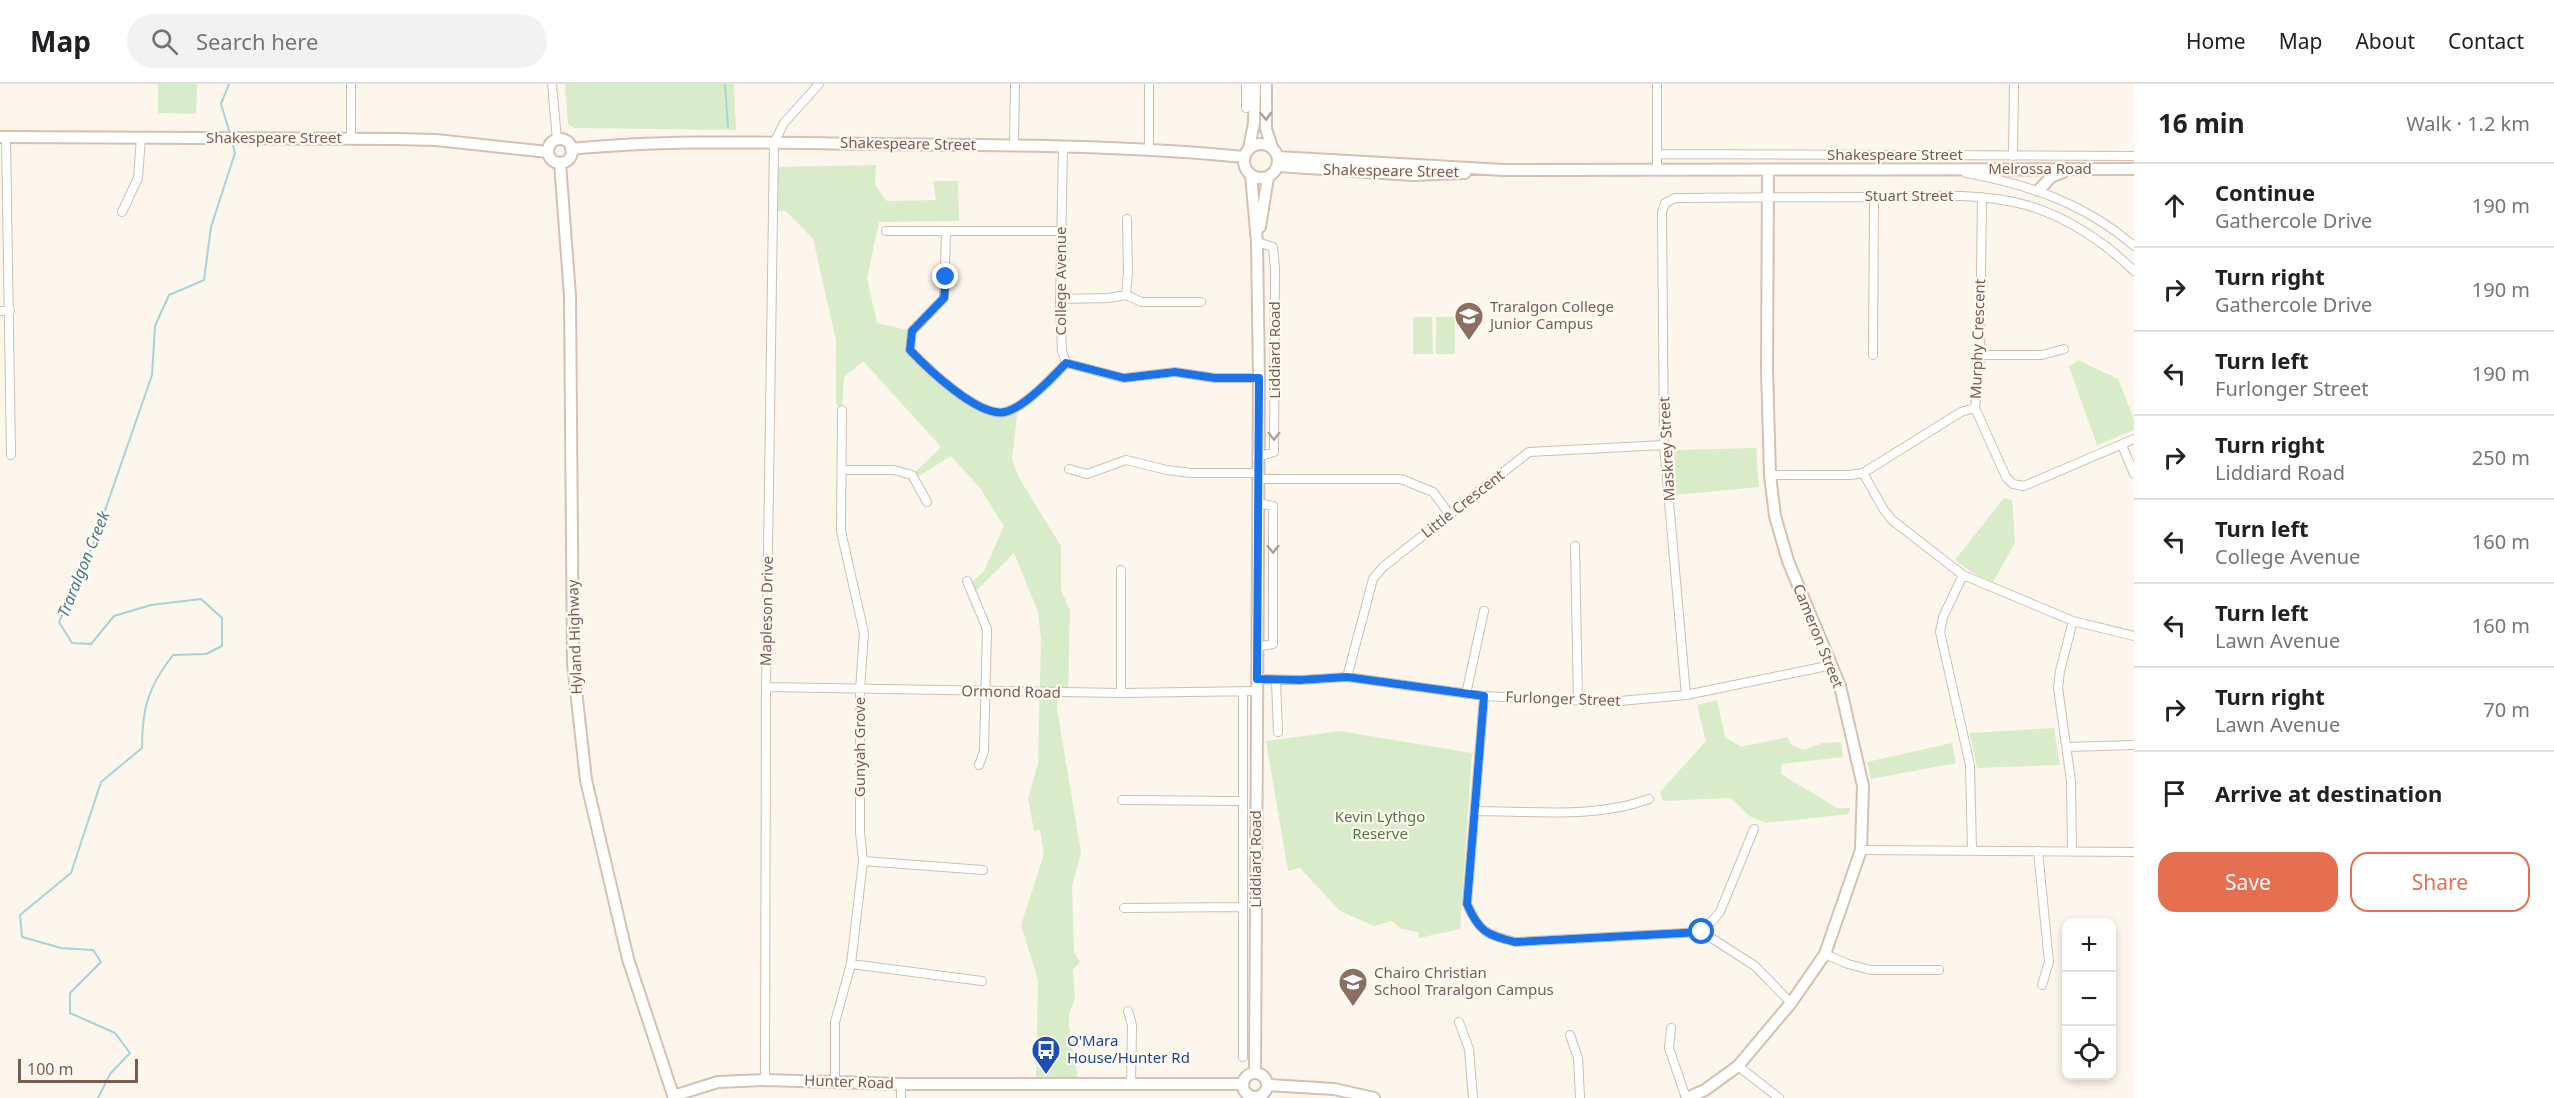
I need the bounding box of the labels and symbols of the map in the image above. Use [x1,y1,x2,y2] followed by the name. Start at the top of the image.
[1259,111,1272,120] one-way arrow
[206,127,342,147] street label: Shakespeare Street
[840,132,977,154] street label: Shakespeare Street
[1827,144,1963,164] street label: Shakespeare Street
[1988,158,2092,178] street label: Melrossa Road
[1323,159,1460,181] street label: Shakespeare Street
[1865,185,1954,205] street label: Stuart Street
[1050,226,1070,336] street label: College Avenue
[932,263,958,289] route end
[1965,278,1989,400] street label: Murphy Crescent
[1488,296,1614,333] place label: Traralgon College Junior Campus
[1453,300,1485,342] school or university icon: Traralgon College Junior Campus
[1264,301,1284,399] street label: Liddiard Road
[1653,396,1679,502] street label: Maskrey Street
[1268,431,1280,440] one-way arrow
[1417,464,1508,542] street label: Little Crescent
[52,507,115,620] water label: Traralgon Creek
[1267,545,1279,554] one-way arrow
[755,556,777,666] street label: Mapleson Drive
[562,579,586,695] street label: Hyland Highway
[1789,581,1849,691] street label: Cameron Street
[961,680,1061,702] street label: Ormond Road
[1505,686,1621,710] street label: Furlonger Street
[849,697,869,797] street label: Gunyah Grove
[1335,806,1425,843] park label: Kevin Lythgo Reserve
[1245,810,1265,908] street label: Liddiard Road
[1688,918,1714,944] route start
[1374,962,1554,999] place label: Chairo Christian School Traralgon Campus
[1337,966,1369,1008] school or university icon: Chairo Christian School Traralgon Campus
[1067,1030,1190,1067] place label: O'Mara House/Hunter Rd
[1030,1034,1062,1076] bus stop icon: O'Mara House/Hunter Rd
[18,1056,138,1084] scale bar
[804,1069,894,1093] street label: Hunter Road

